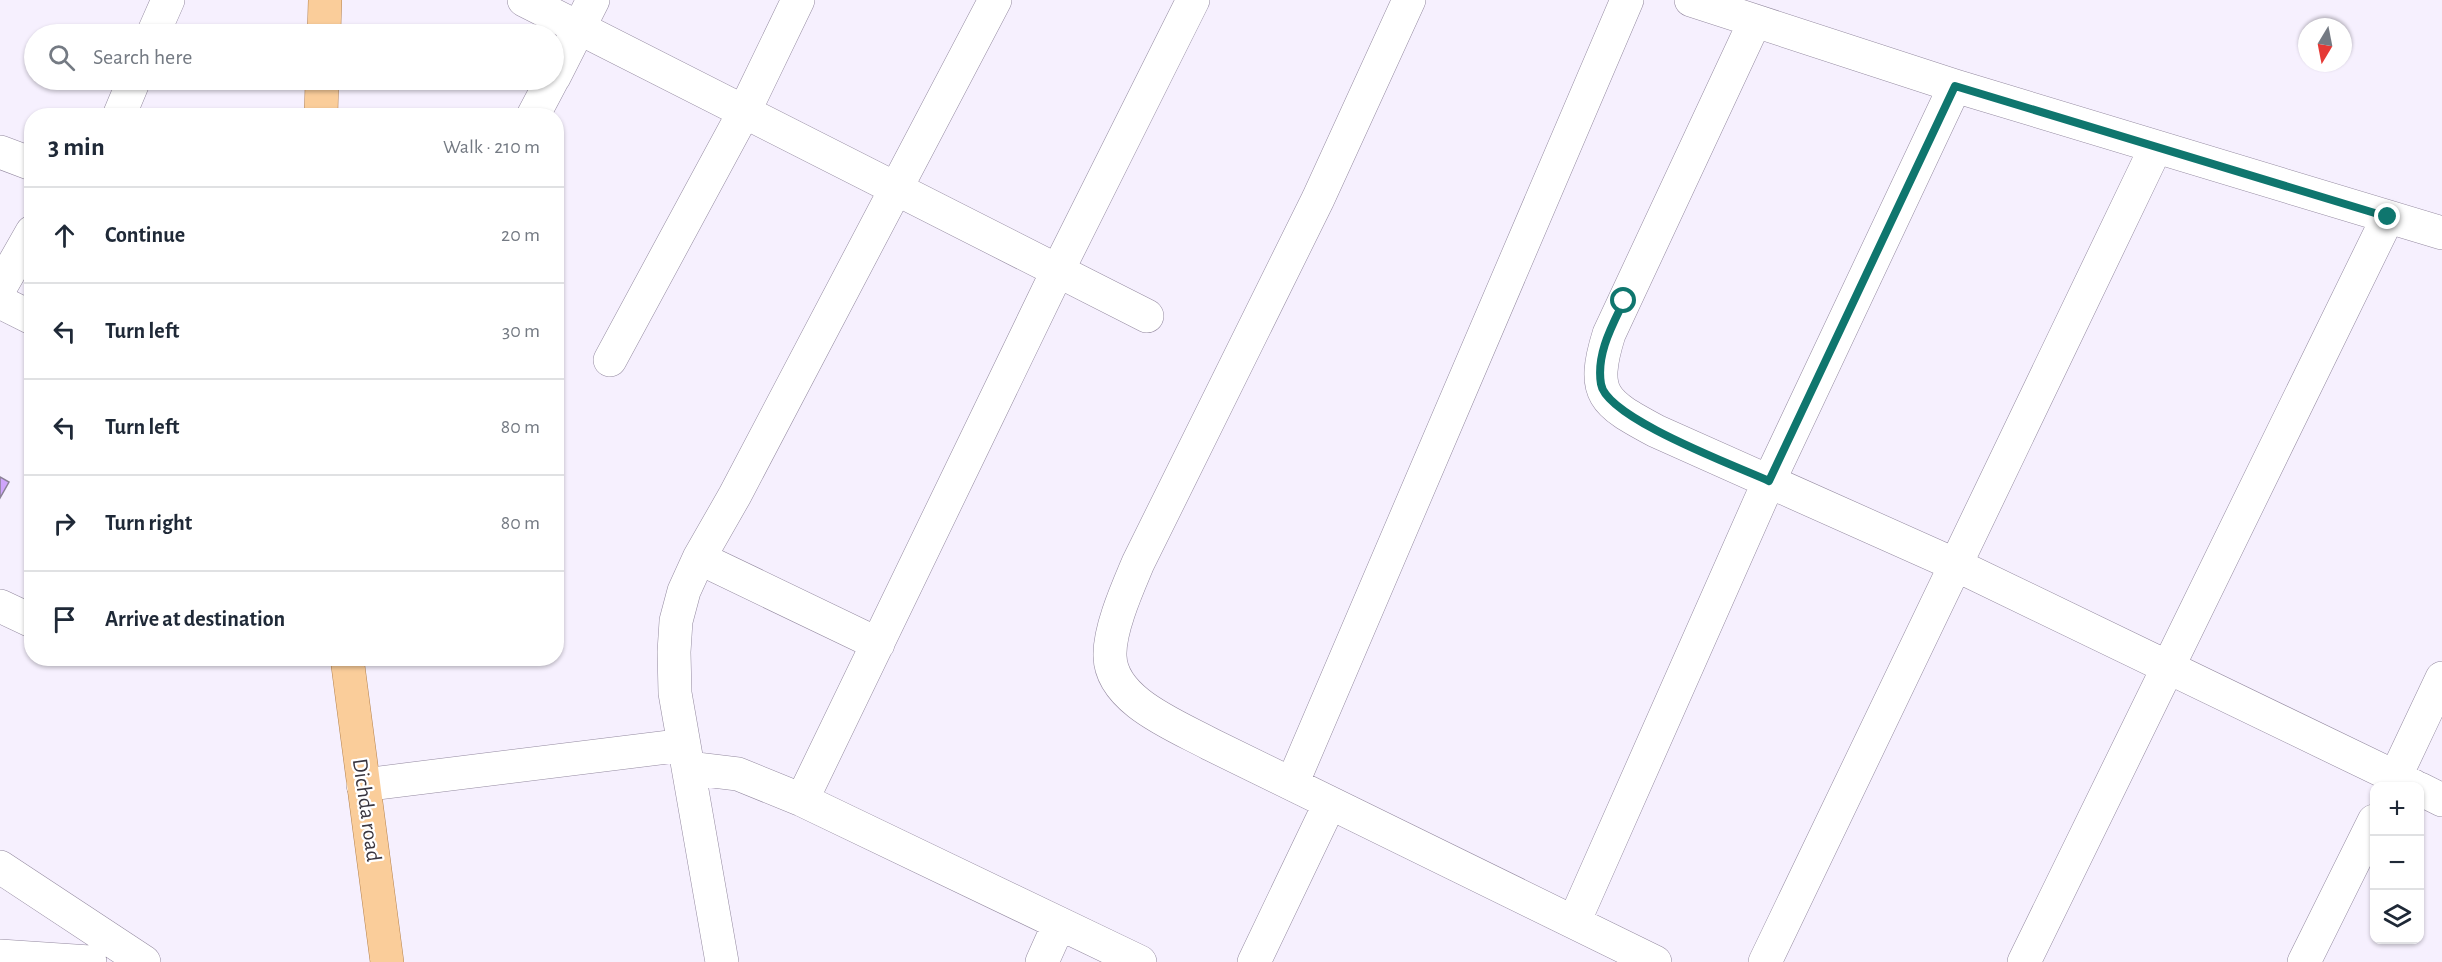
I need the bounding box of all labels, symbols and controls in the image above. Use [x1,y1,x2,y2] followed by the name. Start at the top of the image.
[2298,18,2352,72] north arrow
[24,24,564,90] search box
[45,41,78,74] icon: search
[93,46,192,68] text: Search here
[48,134,105,160] text: 3 min
[443,137,540,157] text: Walk · 210 m
[2374,203,2400,229] route end
[48,219,81,252] icon: ahead
[105,224,185,246] text: Continue
[501,225,540,245] text: 20 m
[1610,287,1636,313] route start
[48,315,81,348] icon: left
[105,320,179,342] text: Turn left
[502,321,540,341] text: 30 m
[48,411,81,444] icon: left
[105,416,179,438] text: Turn left
[501,417,540,437] text: 80 m
[48,507,81,540] icon: right
[105,512,192,534] text: Turn right
[501,513,540,533] text: 80 m
[48,603,81,636] icon: arrive
[105,608,285,630] text: Arrive at destination
[349,757,385,863] street label: Dichda road
[2370,782,2424,944] map controls
[2370,782,2424,836] button: +
[2370,836,2424,890] button: −
[2370,890,2424,944] button: layers

